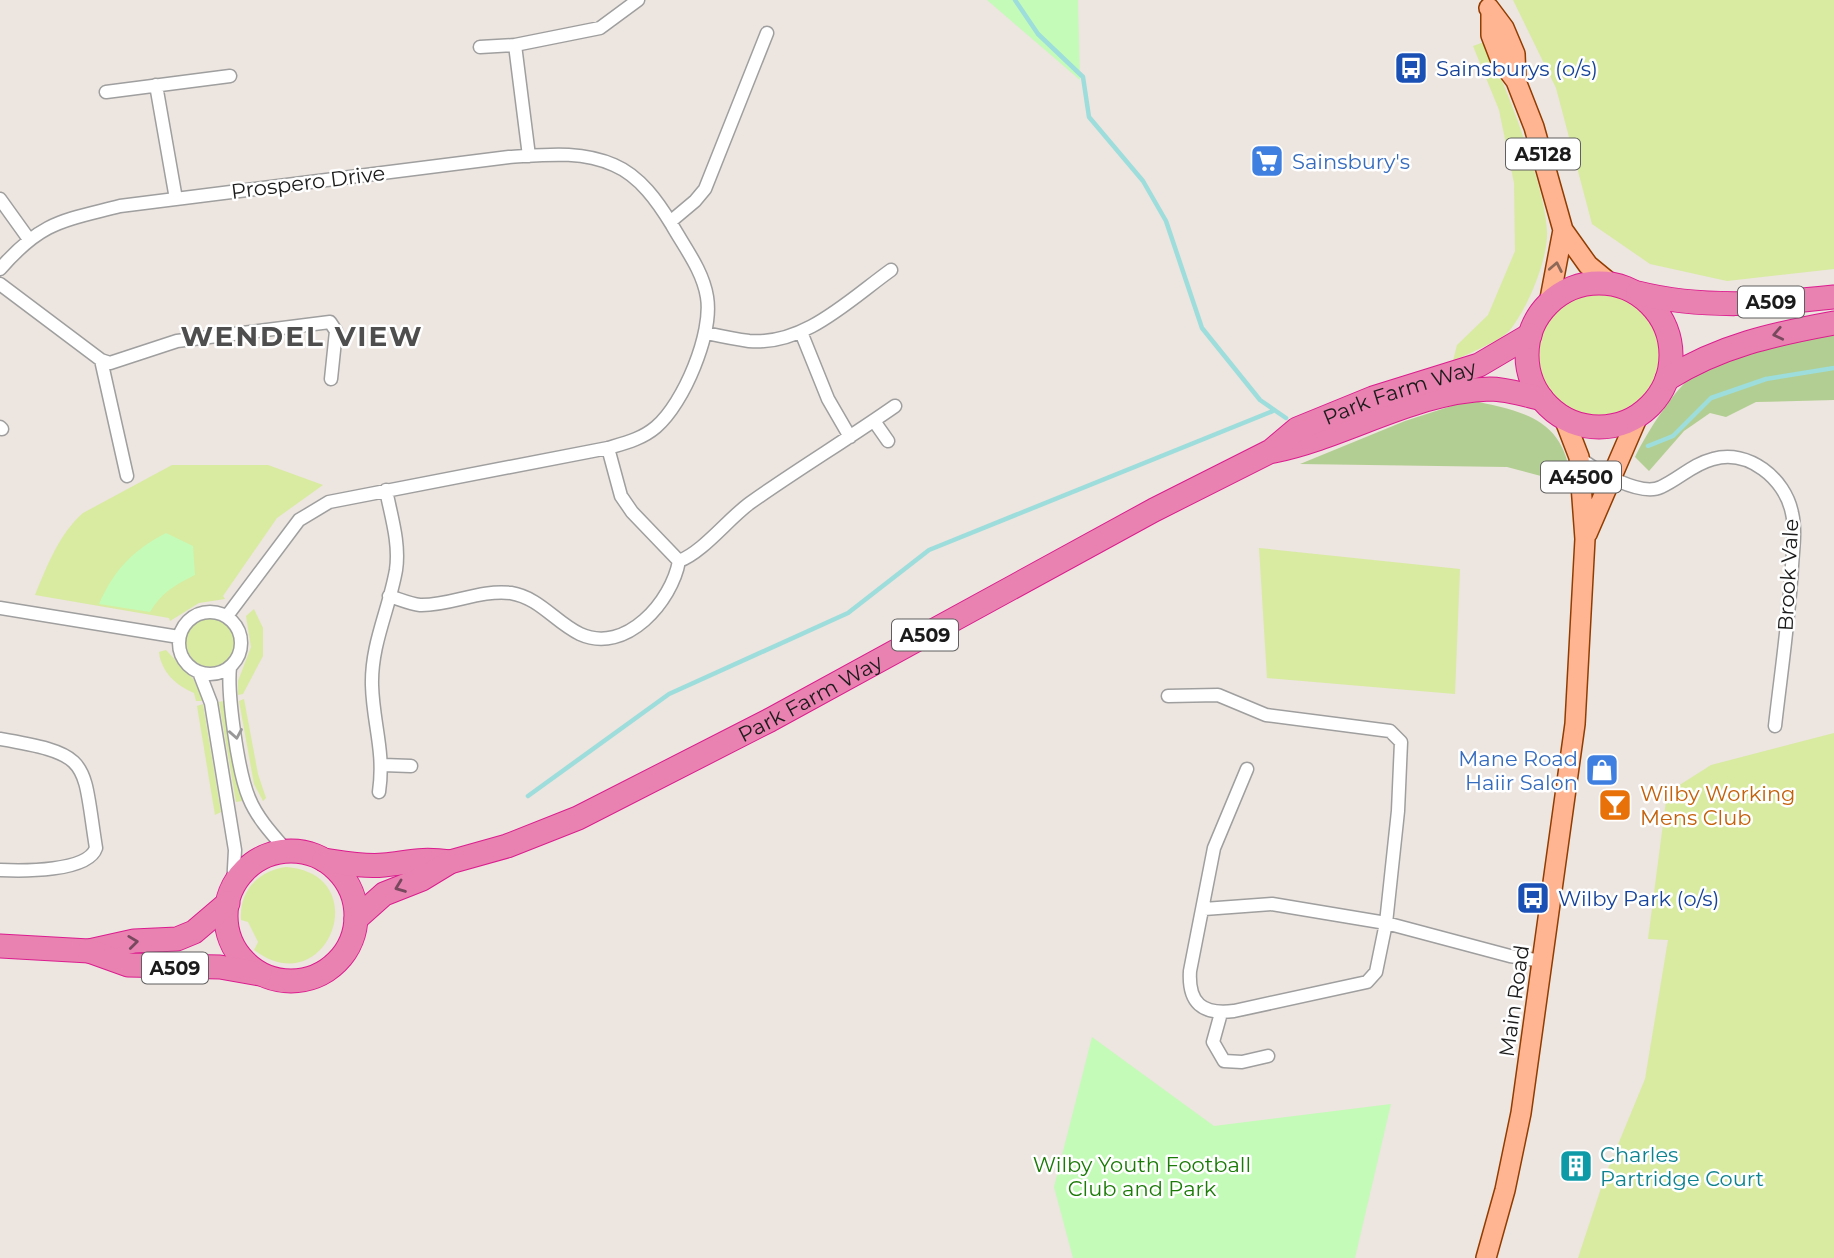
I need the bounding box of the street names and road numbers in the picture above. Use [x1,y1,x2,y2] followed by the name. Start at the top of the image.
[1506,138,1580,170] road number: A5128
[230,160,386,204] street label: Prospero Drive
[1738,286,1804,318] road number: A509
[1319,354,1480,430] street label: Park Farm Way
[1541,462,1621,492] road number: A4500
[1773,518,1803,632] street label: Brook Vale
[892,620,958,650] road number: A509
[734,648,887,747] street label: Park Farm Way
[1494,943,1534,1059] street label: Main Road
[142,952,208,984] road number: A509

